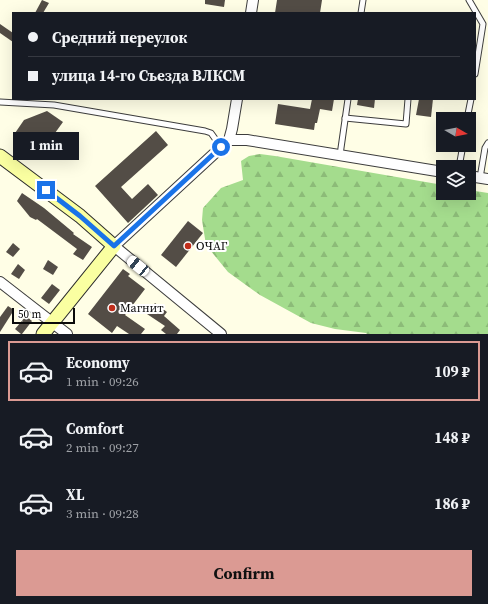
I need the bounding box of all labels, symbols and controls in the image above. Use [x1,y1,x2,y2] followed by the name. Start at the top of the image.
[52,27,187,48] text: Средний переулок
[52,65,245,86] text: улица 14-го Съезда ВЛКСМ
[436,112,476,152] north arrow
[436,112,476,200] map controls
[13,132,79,160] callout: 1 min
[29,137,63,154] text: 1 min
[212,138,230,156] route start
[436,160,476,200] button: layers
[37,181,55,199] route end
[196,238,228,254] place label: ОЧАГ
[183,241,193,251] marker: ОЧАГ
[125,254,151,278] car
[120,300,164,316] place label: Магнит
[107,303,117,313] marker: Магнит
[12,306,75,325] scale bar
[18,307,41,322] text: 50 m
[66,352,130,373] text: Economy
[18,353,54,389] icon: car
[434,361,470,382] text: 109 ₽
[66,373,139,390] text: 1 min · 09:26
[66,418,124,439] text: Comfort
[18,419,54,455] icon: car
[434,427,470,448] text: 148 ₽
[66,439,139,456] text: 2 min · 09:27
[66,484,85,505] text: XL
[18,485,54,521] icon: car
[434,493,470,514] text: 186 ₽
[66,505,139,522] text: 3 min · 09:28
[16,550,472,596] button: Confirm

